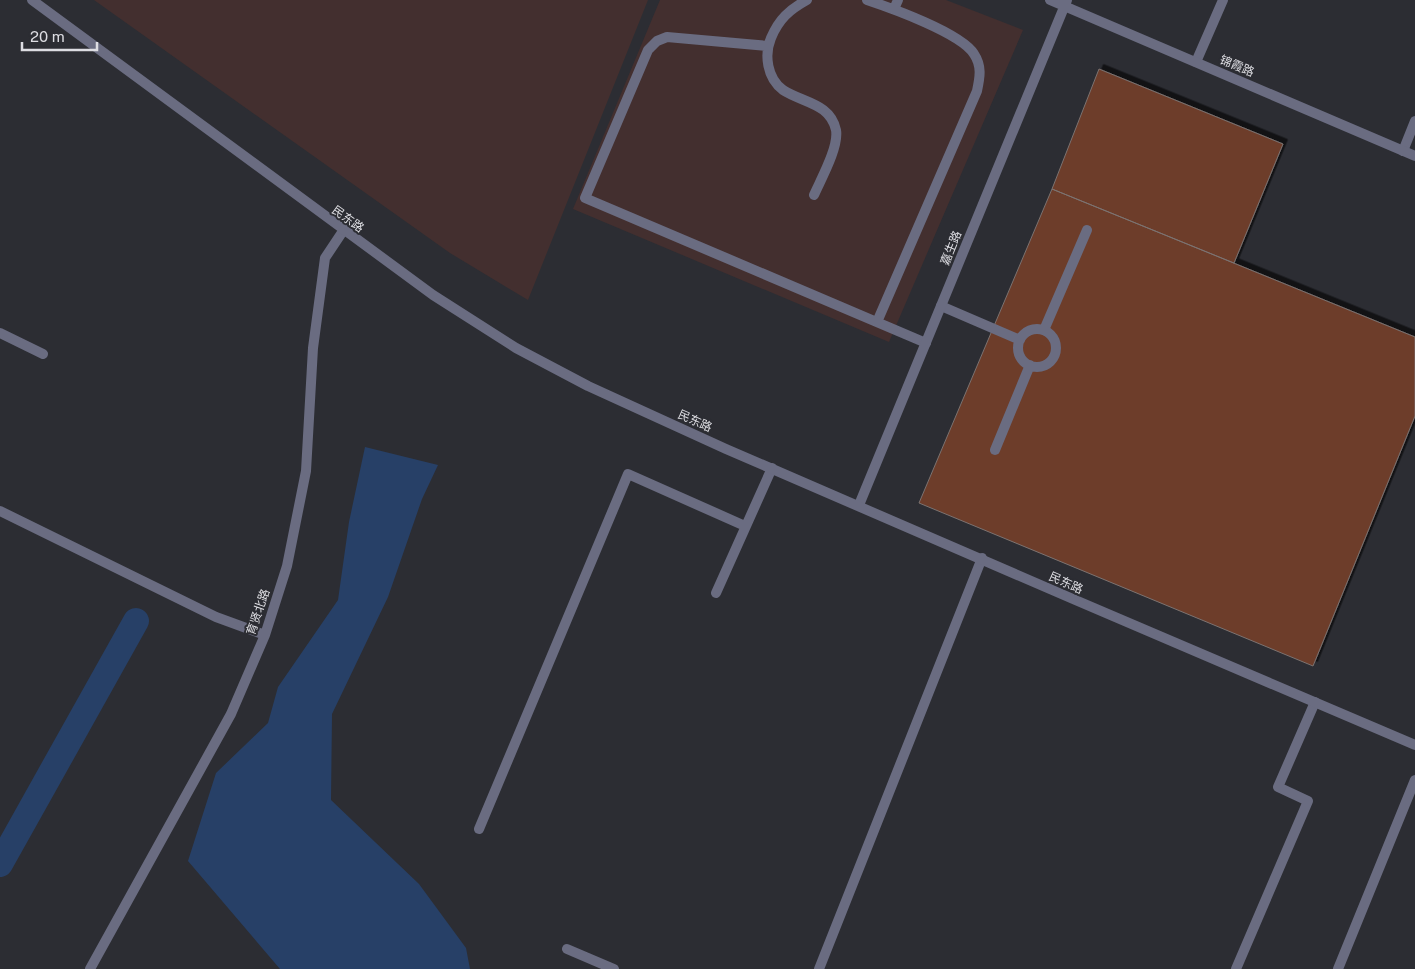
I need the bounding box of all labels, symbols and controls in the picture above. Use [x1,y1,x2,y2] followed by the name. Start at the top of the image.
[22,20,98,52] scale bar
[30,28,65,45] text: 20 m
[1218,53,1256,79] street label: 锦霞路
[329,203,367,235] street label: 民东路
[938,229,964,267] street label: 嘉生路
[676,407,714,435] street label: 民东路
[1047,569,1085,597] street label: 民东路
[244,587,272,637] street label: 育贤北路

